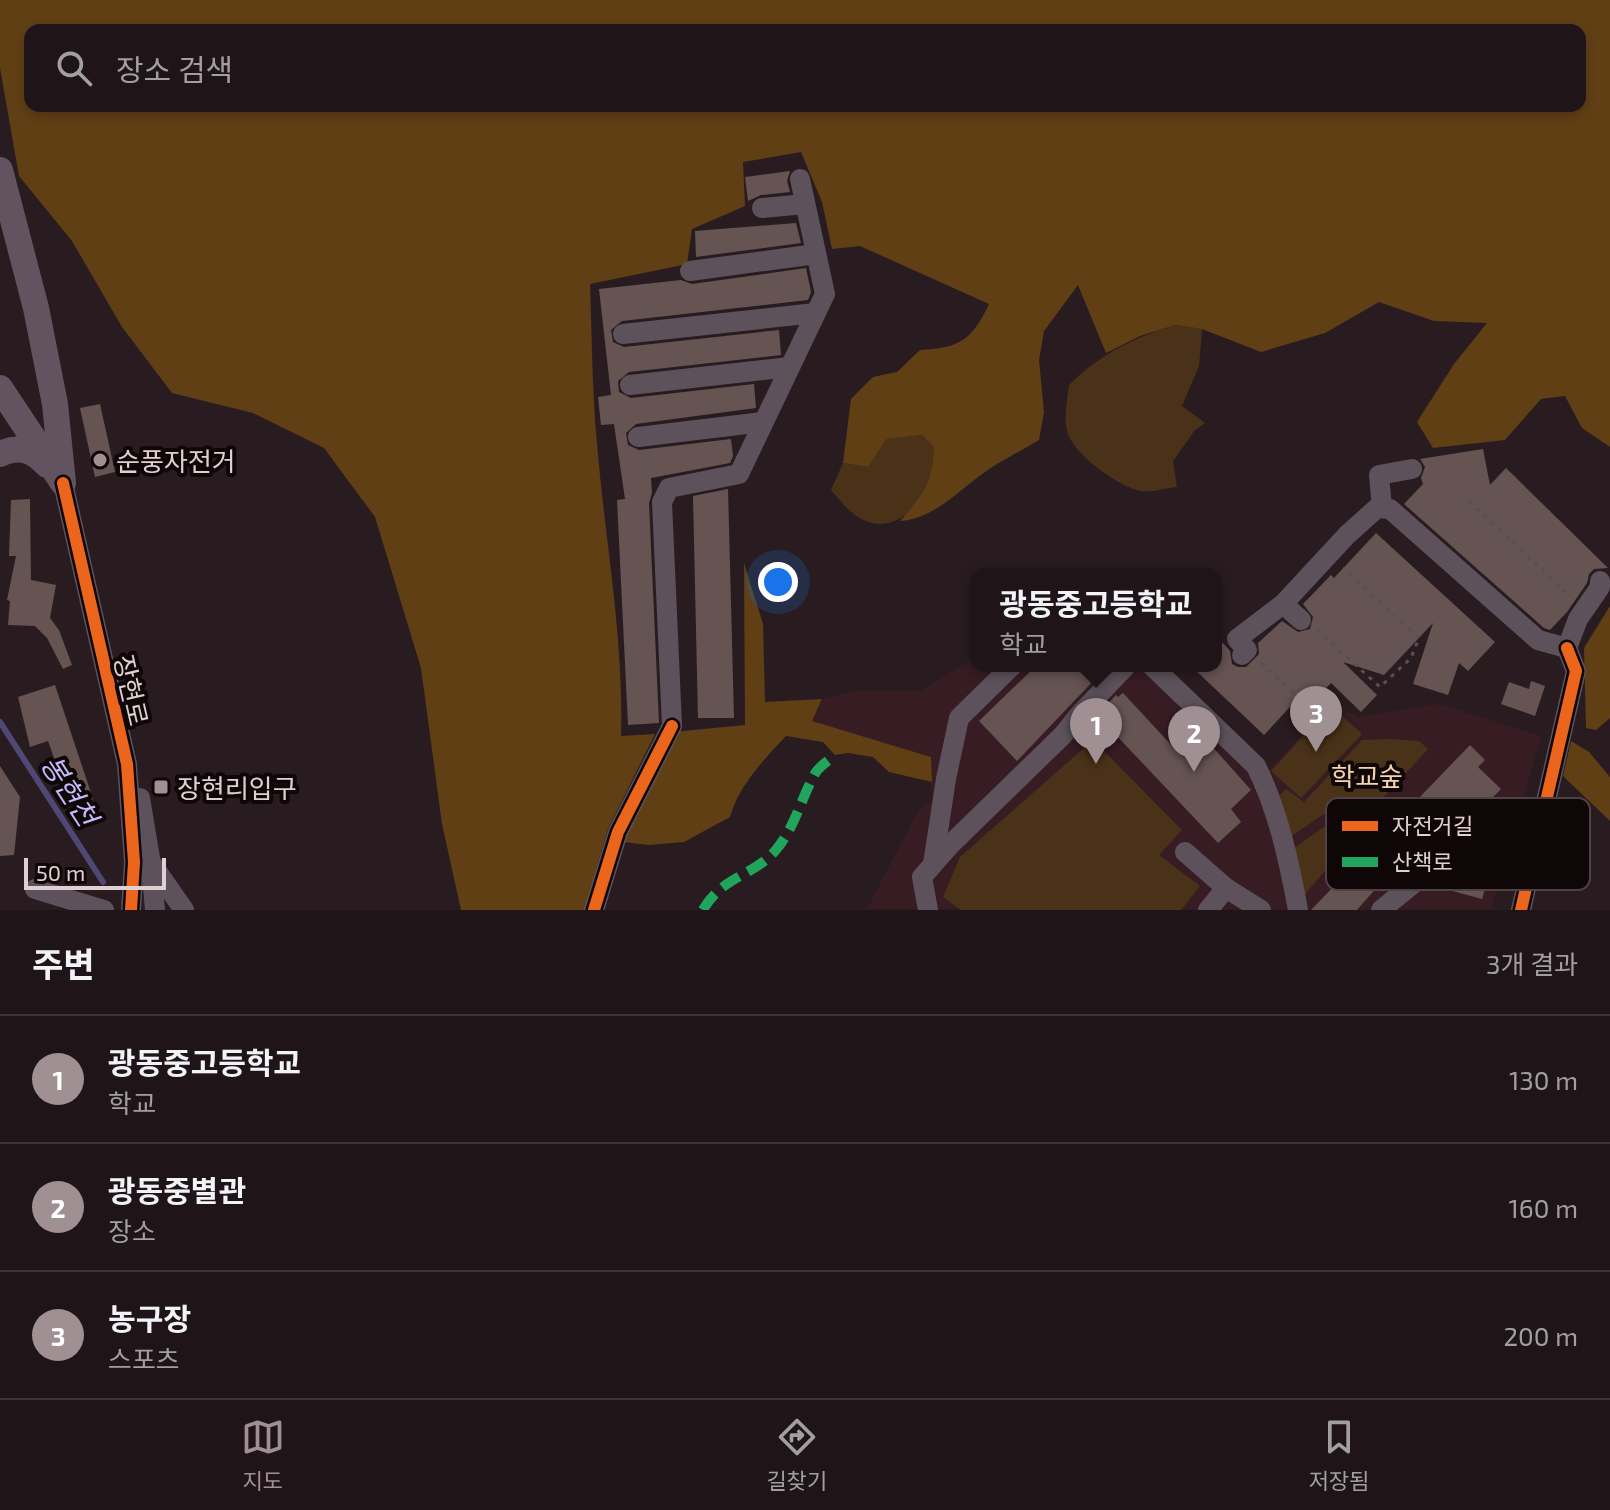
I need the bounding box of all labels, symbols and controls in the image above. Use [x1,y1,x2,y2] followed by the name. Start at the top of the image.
[24,24,1586,112] search box
[52,46,96,90] icon: search
[116,51,233,87] text: 장소 검색
[116,445,236,476] place label: 순풍자전거
[91,451,109,469] marker: 순풍자전거
[758,562,798,602] your location
[970,568,1222,672] popup
[999,585,1193,621] text: 광동중고등학교
[999,628,1047,659] text: 학교
[109,652,155,728] street label: 장현로
[1290,686,1342,752] pin: 3
[1070,698,1122,764] pin: 1
[1168,706,1220,772] pin: 2
[35,748,107,834] water label: 봉현천
[1331,760,1403,791] park label: 학교숲
[177,772,297,803] place label: 장현리입구
[152,778,170,796] marker: 장현리입구
[1326,798,1590,890] legend
[1392,812,1473,838] text: 자전거길
[1392,848,1453,874] text: 산책로
[24,854,166,890] scale bar
[36,859,85,885] text: 50 m
[32,943,95,984] text: 주변
[1486,948,1578,979] text: 3개 결과
[108,1044,301,1080] text: 광동중고등학교
[52,1064,64,1095] text: 1
[1509,1064,1578,1095] text: 130 m
[108,1087,156,1118] text: 학교
[108,1172,246,1208] text: 광동중별관
[50,1192,66,1223] text: 2
[1509,1192,1578,1223] text: 160 m
[108,1215,156,1246] text: 장소
[108,1300,191,1336] text: 농구장
[51,1320,65,1351] text: 3
[1503,1320,1578,1351] text: 200 m
[108,1343,180,1374] text: 스포츠
[241,1415,285,1495] tab: 지도
[766,1415,827,1495] tab: 길찾기
[1308,1415,1369,1495] tab: 저장됨

